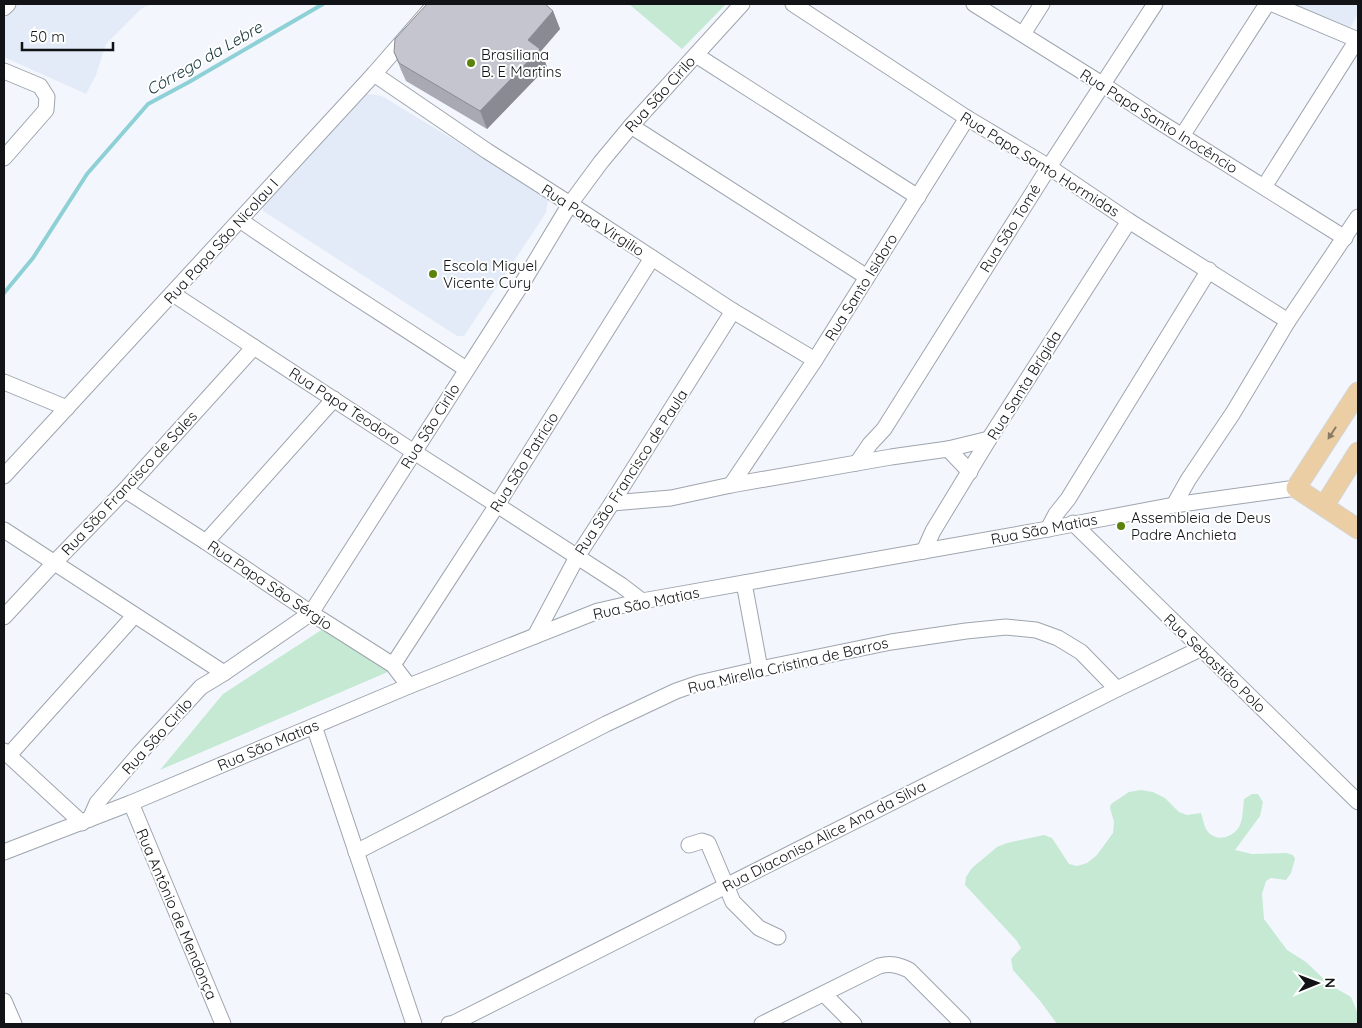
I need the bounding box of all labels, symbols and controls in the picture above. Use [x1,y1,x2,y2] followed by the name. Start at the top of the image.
[142,16,266,99] water label: Córrego da Lebre
[22,20,114,52] scale bar
[30,27,65,46] text: 50 m
[481,45,561,81] place label: Brasiliana B. E Martins
[621,52,699,136] street label: Rua São Cirilo
[465,57,477,69] marker: Brasiliana B. E Martins
[1077,65,1241,177] street label: Rua Papa Santo Inocêncio
[957,107,1123,221] street label: Rua Papa Santo Hormidas
[160,174,282,308] street label: Rua Papa São Nicolau I
[538,180,648,260] street label: Rua Papa Virgilio
[975,180,1045,276] street label: Rua São Tomé
[820,230,902,344] street label: Rua Santo Isidoro
[443,256,537,292] place label: Escola Miguel Vicente Cury
[427,268,439,280] marker: Escola Miguel Vicente Cury
[983,327,1065,443] street label: Rua Santa Brígida
[286,363,404,449] street label: Rua Papa Teodoro
[396,380,464,472] street label: Rua São Cirilo
[570,386,692,558] street label: Rua São Francisco de Paula
[57,407,201,559] street label: Rua São Francisco de Sales
[486,408,562,516] street label: Rua São Patricio
[1327,426,1337,439] one-way arrow
[1131,508,1271,544] place label: Assembleia de Deus Padre Anchieta
[989,509,1099,549] street label: Rua São Matias
[1115,520,1127,532] marker: Assembleia de Deus Padre Anchieta
[204,536,336,634] street label: Rua Papa São Sérgio
[591,582,701,624] street label: Rua São Matias
[1160,609,1270,717] street label: Rua Sebastião Polo
[686,633,890,697] street label: Rua Mirella Cristina de Barros
[118,694,196,778] street label: Rua São Cirilo
[214,715,322,775] street label: Rua São Matias
[719,776,929,896] street label: Rua Diaconisa Alice Ana da Silva
[132,826,222,1002] street label: Rua Antônio de Mendonça
[1292,958,1342,1008] north arrow
[1321,977,1339,988] text: N

